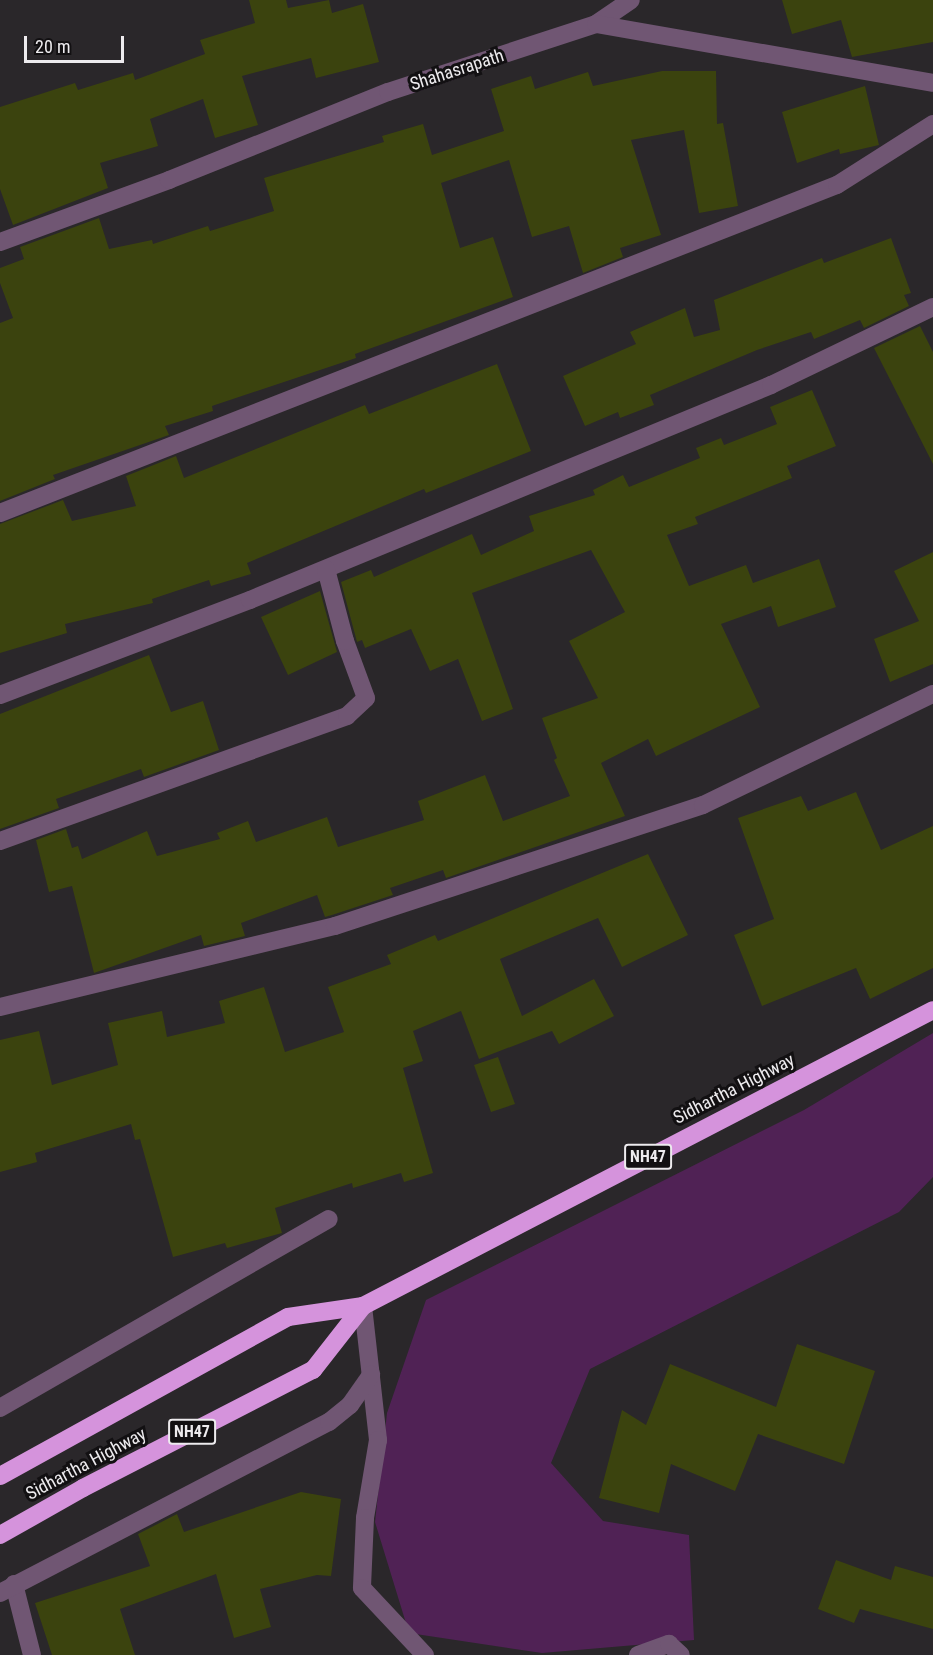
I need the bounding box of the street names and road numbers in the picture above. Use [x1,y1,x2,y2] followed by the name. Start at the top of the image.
[407,45,507,95] street label: Shahasrapath
[670,1049,798,1129] street label: Sidhartha Highway
[624,1144,672,1170] road number: NH47
[168,1419,216,1445] road number: NH47
[22,1423,150,1505] street label: Sidhartha Highway

